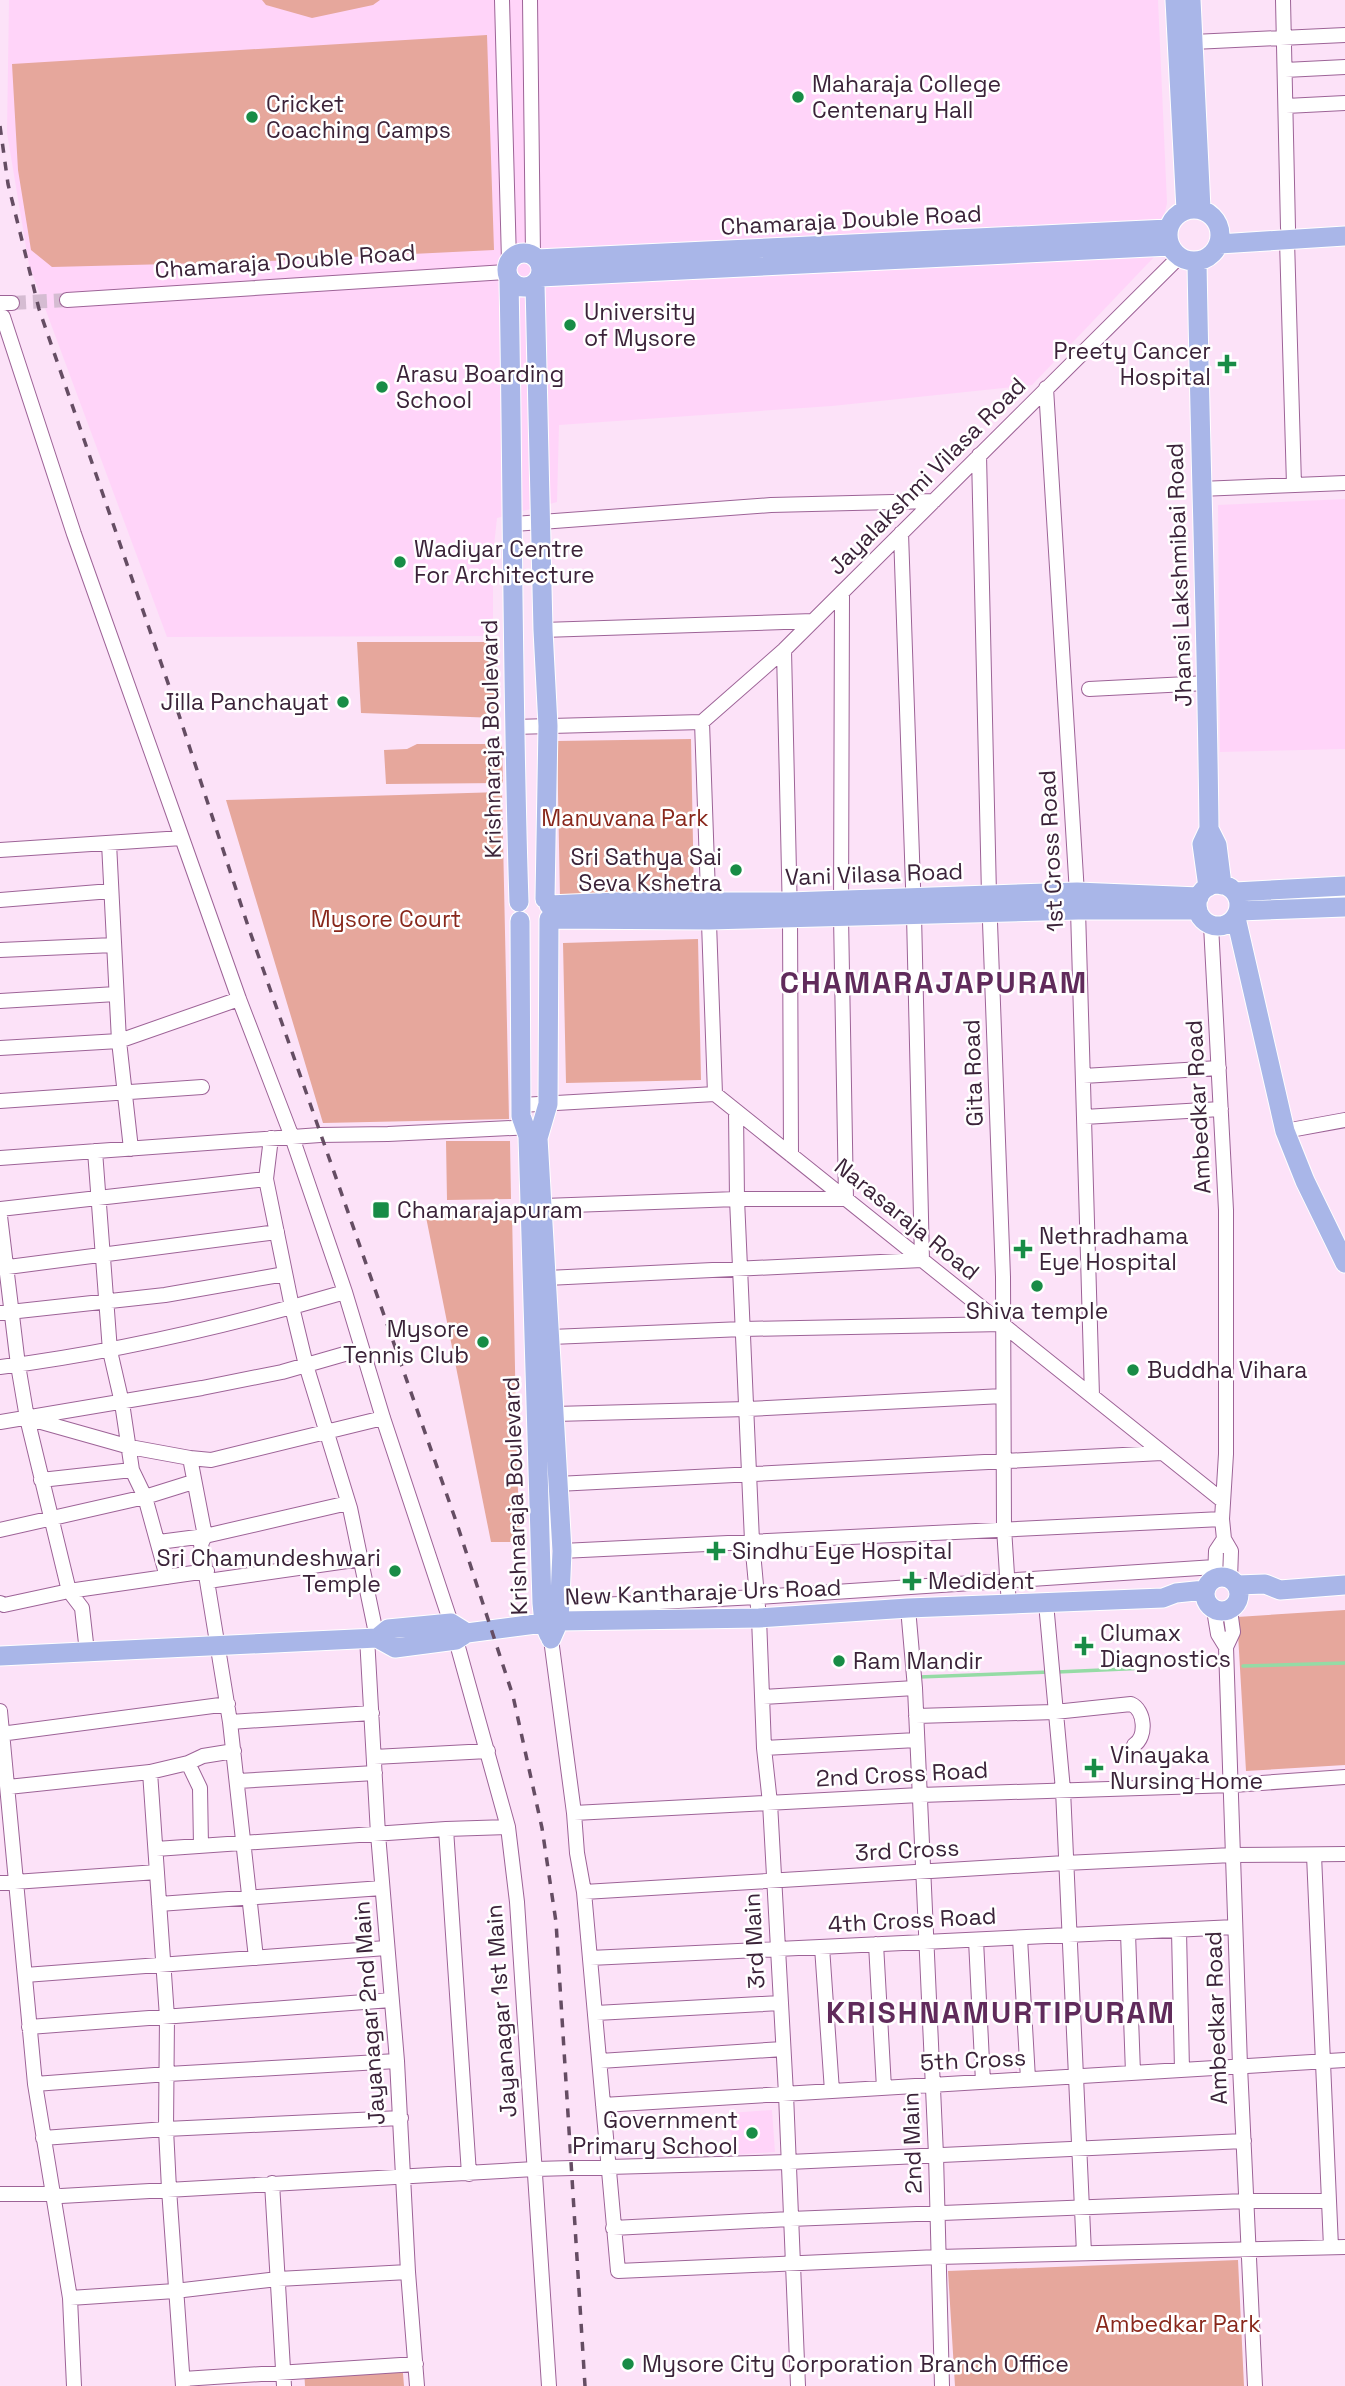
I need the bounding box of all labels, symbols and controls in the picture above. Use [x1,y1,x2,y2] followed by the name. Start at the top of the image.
[812,69,1001,125] place label: Maharaja College Centenary Hall
[266,89,451,145] place label: Cricket Coaching Camps
[790,89,806,105] marker: Maharaja College Centenary Hall
[244,109,260,125] marker: Cricket Coaching Camps
[720,198,982,242] street label: Chamaraja Double Road
[154,237,416,285] street label: Chamaraja Double Road
[584,297,696,353] place label: University of Mysore
[562,317,578,333] marker: University of Mysore
[1053,336,1211,392] place label: Preety Cancer Hospital
[1217,354,1237,374] marker: Preety Cancer Hospital
[396,359,564,415] place label: Arasu Boarding School
[822,371,1032,581] street label: Jayalakshmi Vilasa Road
[374,379,390,395] marker: Arasu Boarding School
[1159,442,1199,708] street label: Jhansi Lakshmibai Road
[414,534,595,590] place label: Wadiyar Centre For Architecture
[392,554,408,570] marker: Wadiyar Centre For Architecture
[474,619,508,859] street label: Krishnaraja Boulevard
[160,687,329,717] place label: Jilla Panchayat
[335,694,351,710] marker: Jilla Panchayat
[1032,769,1070,933] street label: 1st Cross Road
[541,803,709,833] park label: Manuvana Park
[570,842,722,898] place label: Sri Sathya Sai Seva Kshetra
[784,856,964,892] street label: Vani Vilasa Road
[728,862,744,878] marker: Sri Sathya Sai Seva Kshetra
[311,904,461,934] park label: Mysore Court
[780,963,1088,1002] district label: CHAMARAJAPURAM
[956,1019,990,1127] street label: Gita Road
[1178,1019,1218,1195] street label: Ambedkar Road
[828,1151,986,1287] street label: Narasaraja Road
[397,1195,583,1225] place label: Chamarajapuram
[371,1200,391,1220] marker: Chamarajapuram
[1039,1221,1188,1277] place label: Nethradhama Eye Hospital
[1013,1239,1033,1259] marker: Nethradhama Eye Hospital
[1029,1278,1045,1294] marker: Shiva temple
[966,1296,1108,1326] place label: Shiva temple
[343,1314,469,1370] place label: Mysore Tennis Club
[475,1334,491,1350] marker: Mysore Tennis Club
[1147,1355,1308,1385] place label: Buddha Vihara
[1125,1362,1141,1378] marker: Buddha Vihara
[496,1376,534,1616] street label: Krishnaraja Boulevard
[732,1536,952,1566] place label: Sindhu Eye Hospital
[706,1541,726,1561] marker: Sindhu Eye Hospital
[157,1543,381,1599] place label: Sri Chamundeshwari Temple
[387,1563,403,1579] marker: Sri Chamundeshwari Temple
[928,1566,1035,1596] place label: Medident
[902,1571,922,1591] marker: Medident
[564,1572,842,1612] street label: New Kantharaje Urs Road
[1100,1618,1231,1674] place label: Clumax Diagnostics
[1074,1636,1094,1656] marker: Clumax Diagnostics
[853,1646,983,1676] place label: Ram Mandir
[831,1653,847,1669] marker: Ram Mandir
[1110,1740,1263,1796] place label: Vinayaka Nursing Home
[815,1755,989,1793] street label: 2nd Cross Road
[1084,1758,1104,1778] marker: Vinayaka Nursing Home
[854,1832,960,1868] street label: 3rd Cross
[737,1892,771,1990] street label: 3rd Main
[346,1900,392,2126] street label: Jayanagar 2nd Main
[827,1901,997,1939] street label: 4th Cross Road
[479,1903,523,2119] street label: Jayanagar 1st Main
[1198,1931,1234,2105] street label: Ambedkar Road
[826,1993,1176,2032] district label: KRISHNAMURTIPURAM
[919,2042,1027,2078] street label: 5th Cross
[895,2092,929,2194] street label: 2nd Main
[572,2105,738,2161] place label: Government Primary School
[744,2125,760,2141] marker: Government Primary School
[1095,2309,1261,2339] park label: Ambedkar Park
[642,2349,1069,2379] place label: Mysore City Corporation Branch Office
[620,2356,636,2372] marker: Mysore City Corporation Branch Office

